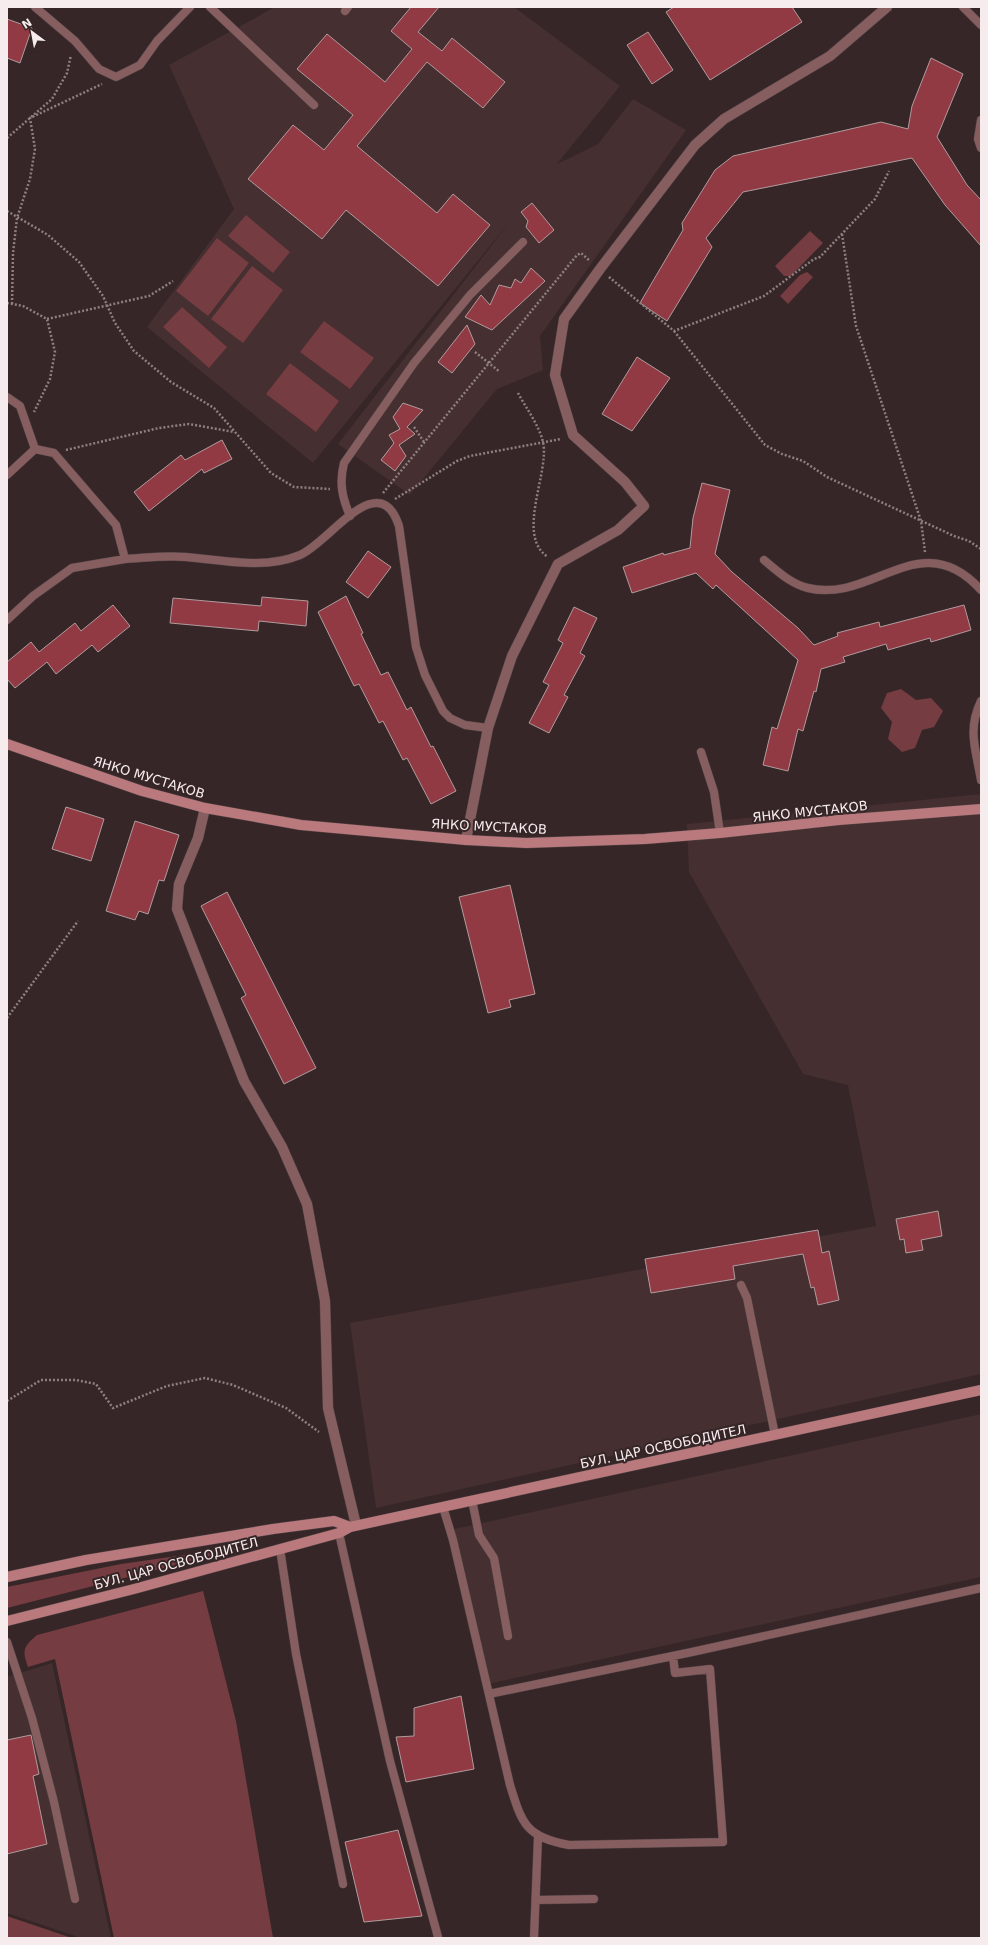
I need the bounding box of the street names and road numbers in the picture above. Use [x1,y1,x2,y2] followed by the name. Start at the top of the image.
[91,753,206,802] street label: ЯНКО МУСТАКОВ
[752,798,868,825] street label: ЯНКО МУСТАКОВ
[431,816,547,837] street label: ЯНКО МУСТАКОВ
[579,1422,747,1471] street label: БУЛ. ЦАР ОСВОБОДИТЕЛ
[92,1534,260,1593] street label: БУЛ. ЦАР ОСВОБОДИТЕЛ

